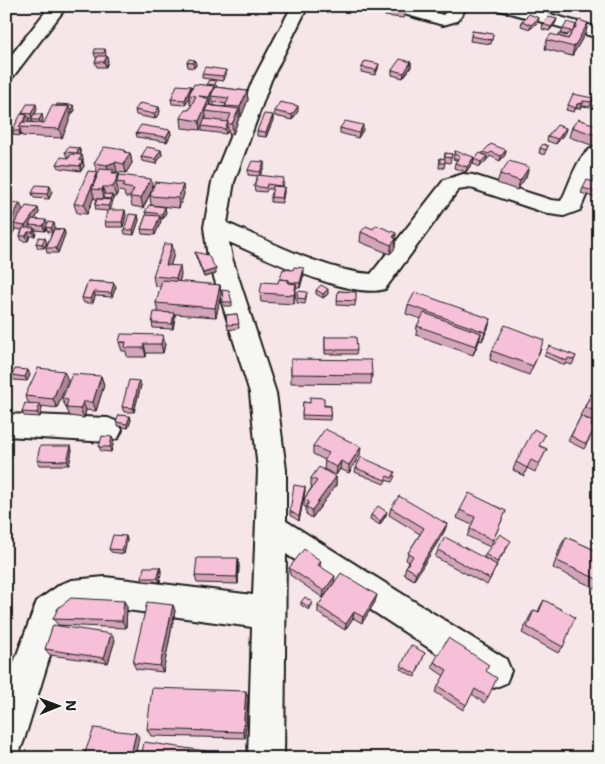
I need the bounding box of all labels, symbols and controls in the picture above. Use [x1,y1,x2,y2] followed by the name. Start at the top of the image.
[32,682,82,732] north arrow
[62,700,80,711] text: N

